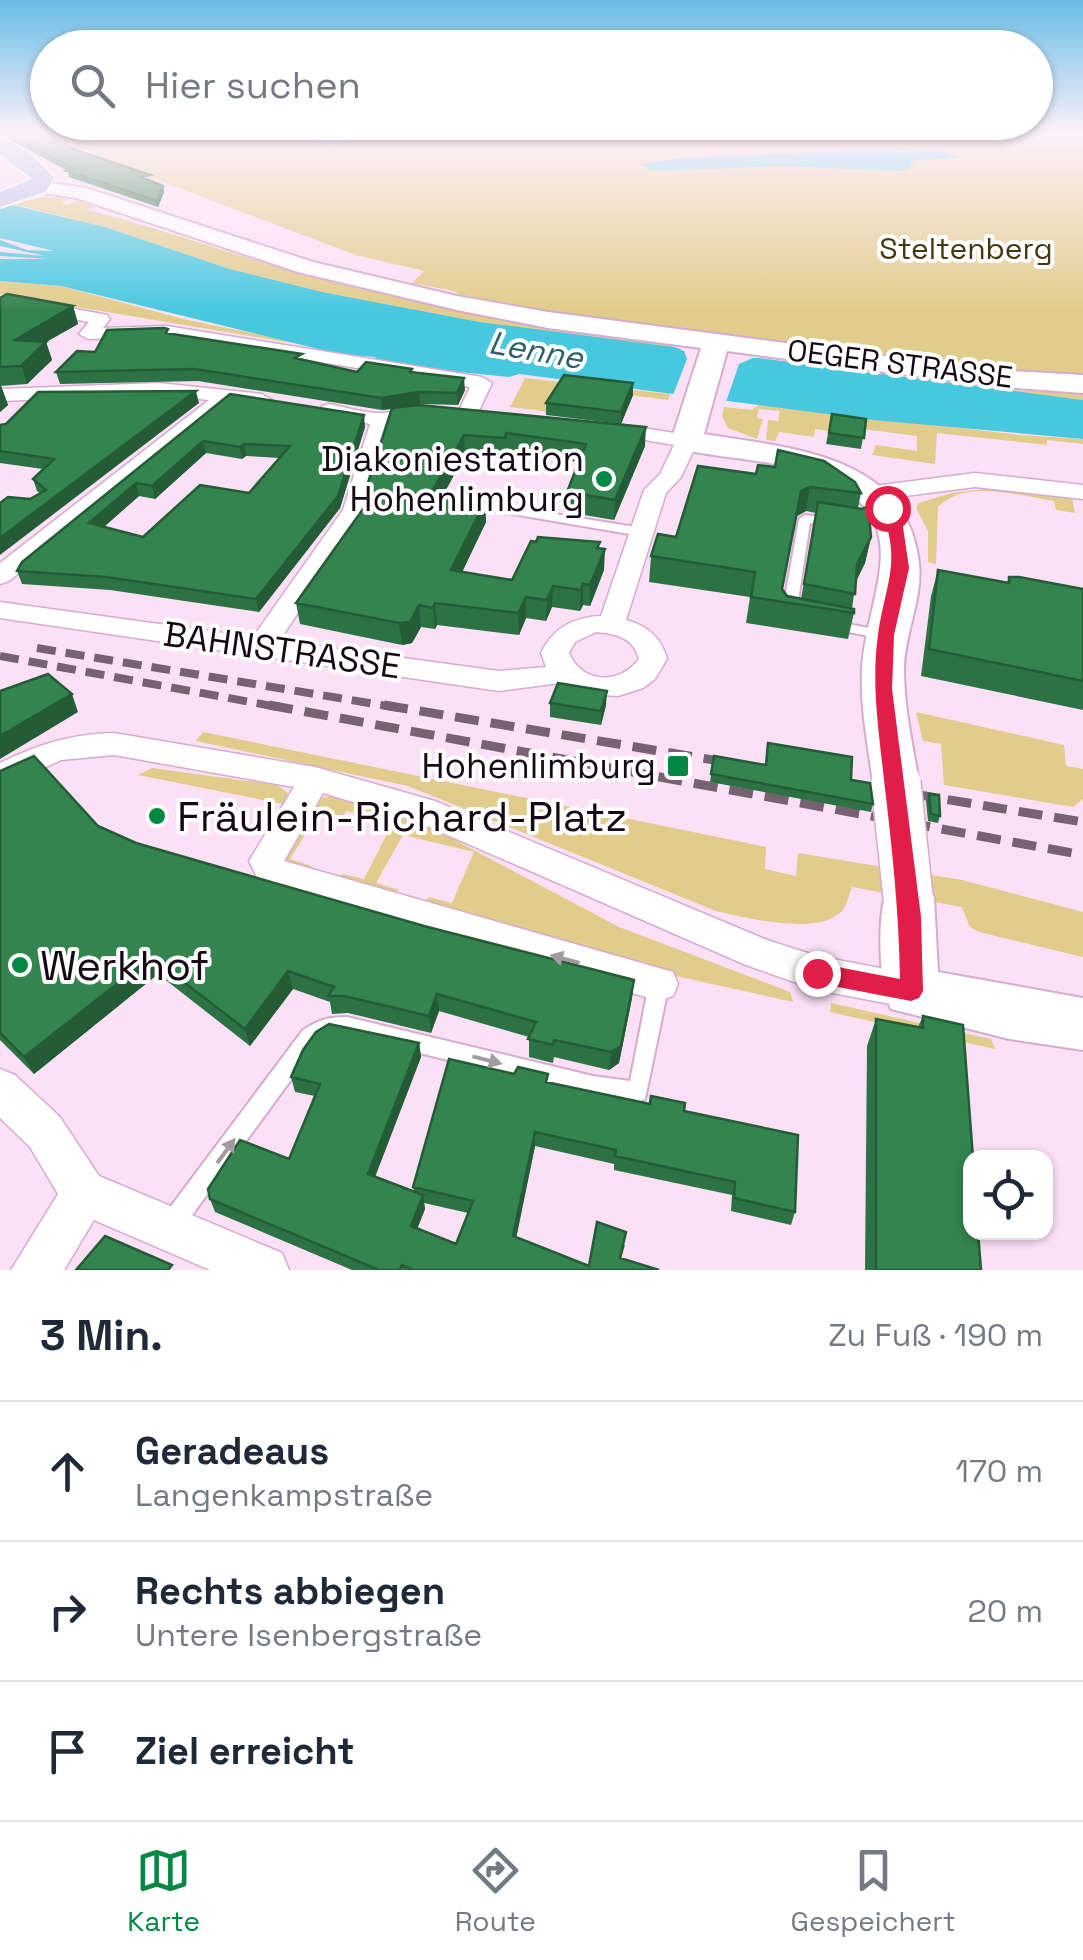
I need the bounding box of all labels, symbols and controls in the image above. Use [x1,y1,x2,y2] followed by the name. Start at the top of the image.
[30,30,1053,140] search box
[65,58,120,113] icon: search
[145,61,361,109] text: Hier suchen
[879,229,1053,268] park label: Steltenberg
[486,322,587,378] water label: Lenne
[785,330,1015,397] street label: OEGER STRASSE
[321,437,584,521] place label: Diakoniestation Hohenlimburg
[593,468,615,490] marker: Diakoniestation Hohenlimburg
[865,486,911,532] route start
[161,612,403,688] street label: BAHNSTRASSE
[422,744,656,788] place label: Hohenlimburg
[665,753,691,779] marker: Hohenlimburg
[177,790,627,843] place label: Fräulein-Richard-Platz
[146,805,168,827] marker: Fräulein-Richard-Platz
[40,939,209,992] place label: Werkhof
[549,950,580,966] one-way arrow
[795,951,841,997] route end
[9,954,31,976] marker: Werkhof
[472,1053,503,1068] one-way arrow
[215,1138,235,1164] one-way arrow
[963,1150,1053,1240] map controls
[963,1150,1053,1240] button: locate
[40,1309,163,1362] text: 3 Min.
[828,1315,1043,1355] text: Zu Fuß · 190 m
[135,1427,329,1475] text: Geradeaus
[40,1444,95,1499] icon: ahead
[956,1451,1043,1491] text: 170 m
[135,1475,433,1515] text: Langenkampstraße
[135,1567,445,1615] text: Rechts abbiegen
[40,1584,95,1639] icon: right
[967,1591,1043,1631] text: 20 m
[135,1615,482,1655] text: Untere Isenbergstraße
[40,1724,95,1779] icon: arrive
[135,1727,355,1775] text: Ziel erreicht
[127,1843,200,1939] tab: Karte
[455,1843,536,1939] tab: Route
[790,1843,956,1939] tab: Gespeichert

